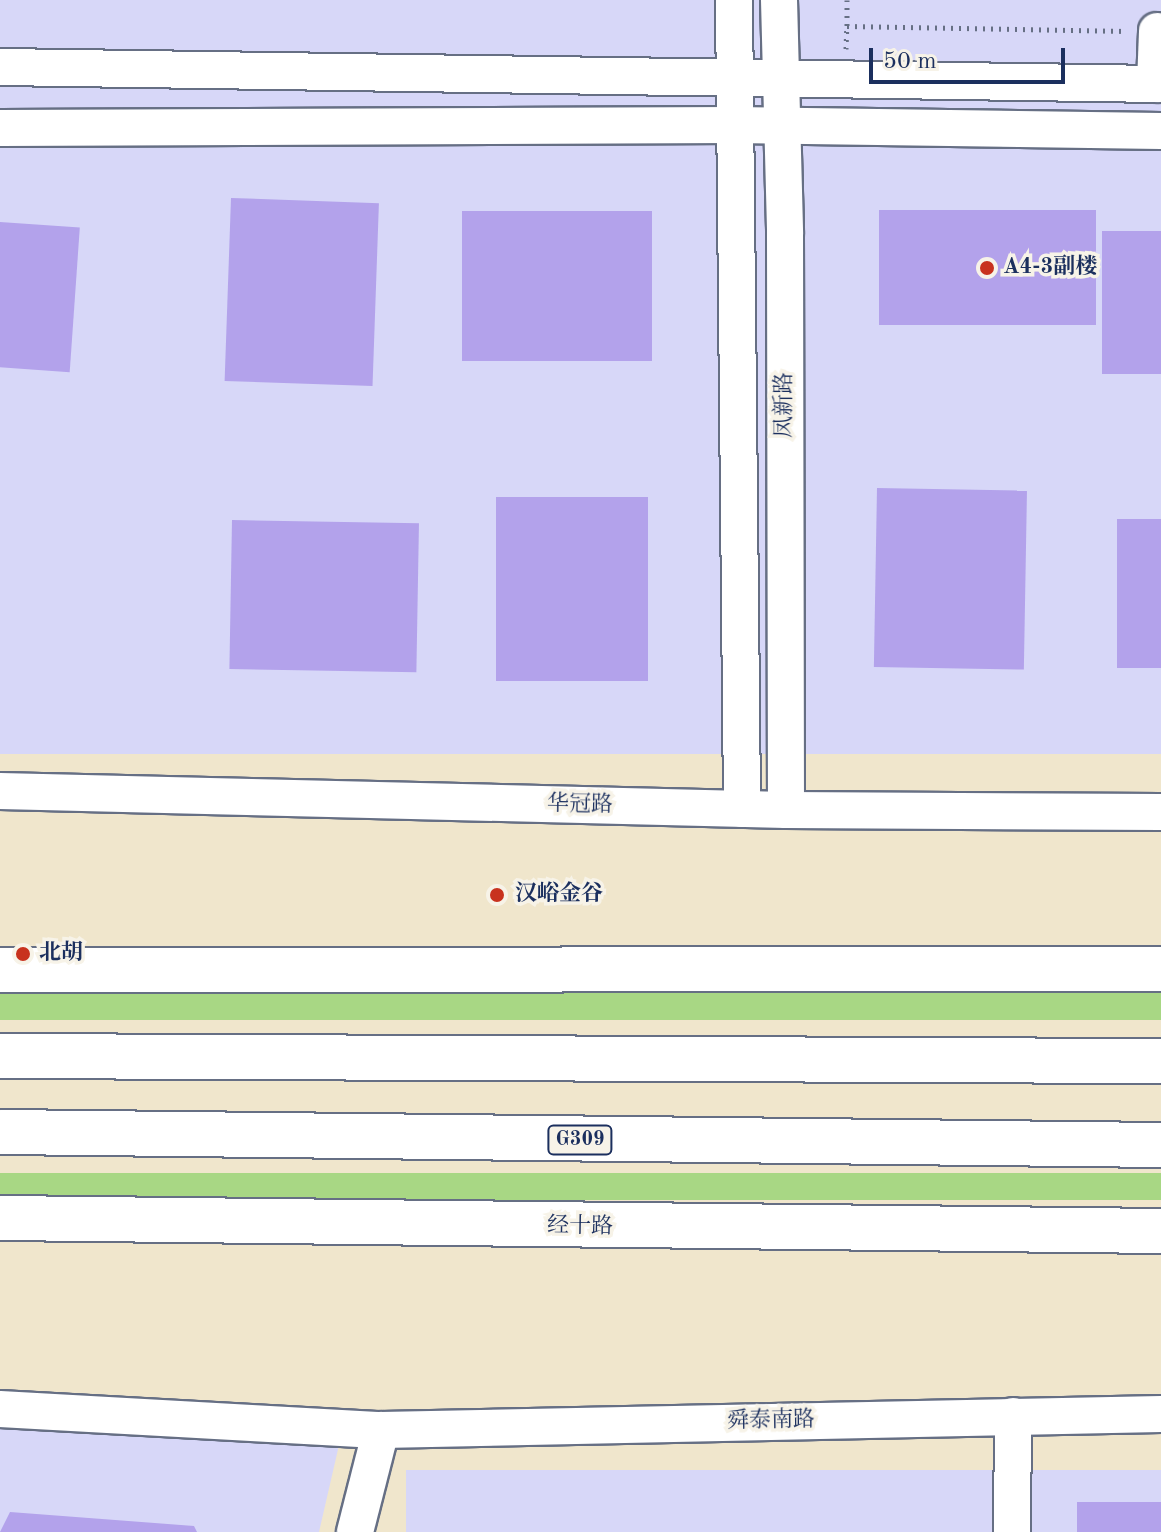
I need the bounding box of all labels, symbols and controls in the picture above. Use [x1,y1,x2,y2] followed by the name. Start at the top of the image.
[873,32,1069,82] scale bar
[883,50,937,74] text: 50 m
[1003,255,1097,281] place label: A4-3副楼
[978,259,996,277] marker: A4-3副楼
[772,372,798,438] street label: 凤新路
[547,791,613,819] street label: 华冠路
[515,882,603,908] place label: 汉峪金谷
[486,884,508,906] marker: 汉峪金谷
[39,941,83,967] place label: 北胡
[14,945,32,963] marker: 北胡
[546,1124,614,1156] road number: G309
[547,1213,613,1241] street label: 经十路
[727,1407,815,1435] street label: 舜泰南路

